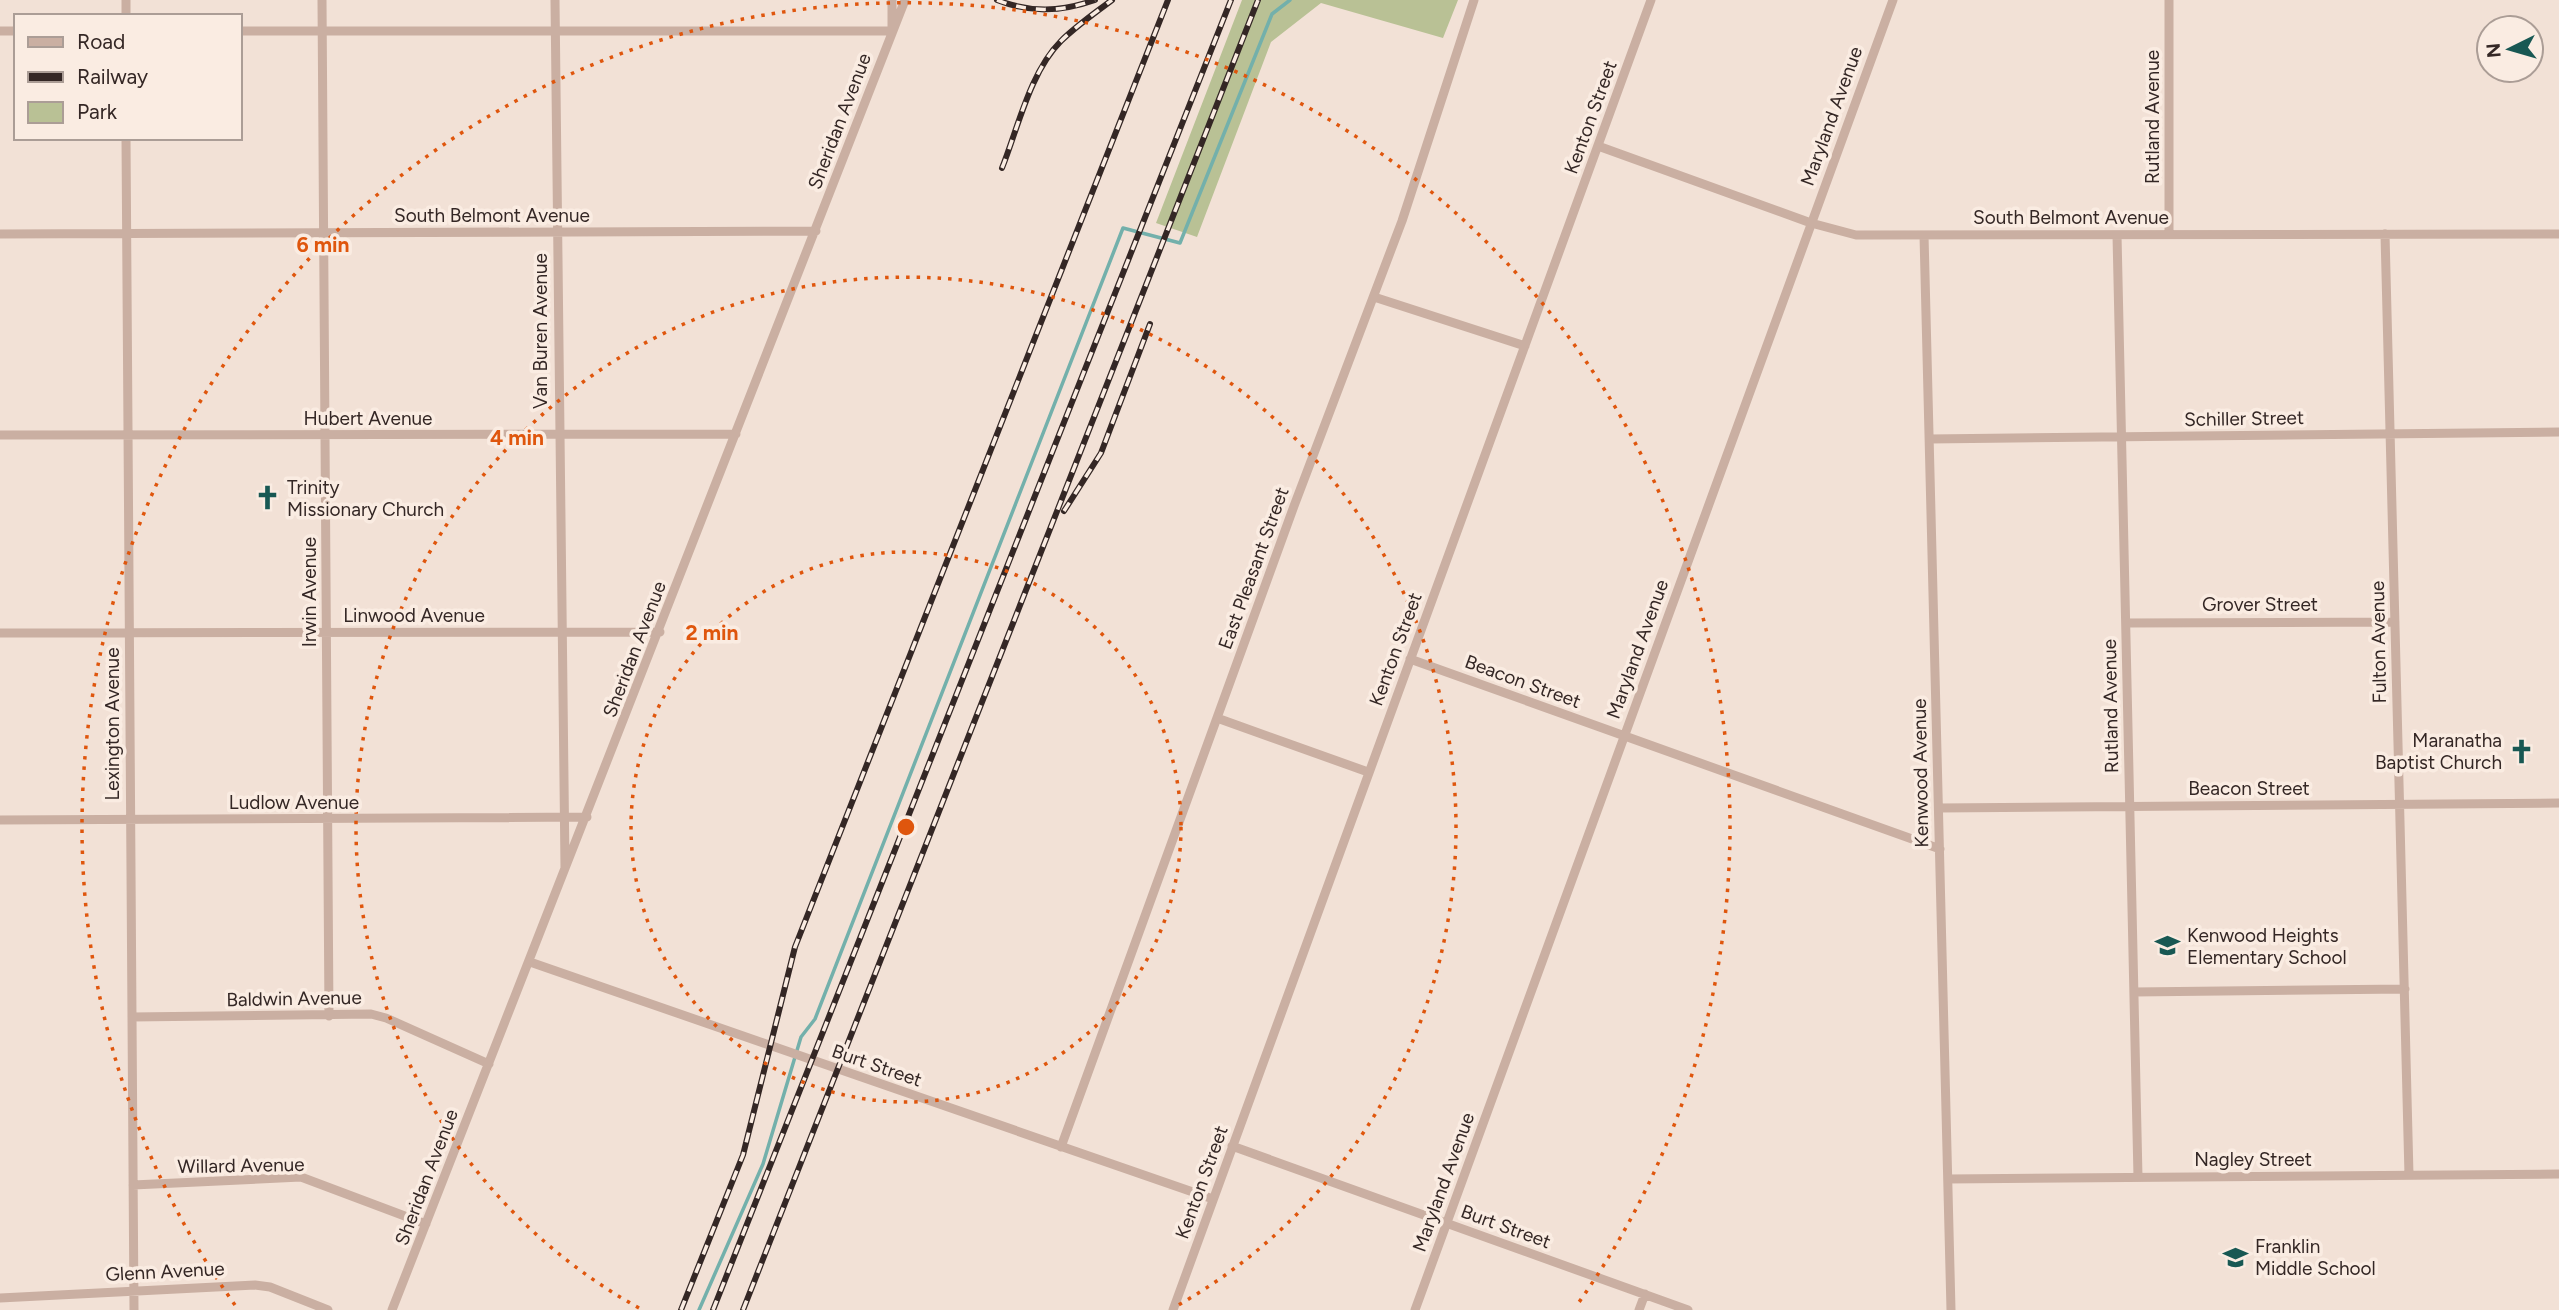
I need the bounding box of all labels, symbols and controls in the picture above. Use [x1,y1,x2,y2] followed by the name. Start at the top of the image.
[14,14,242,140] legend
[2475,14,2545,84] north arrow
[77,29,125,54] text: Road
[2481,42,2506,59] text: N
[1796,43,1867,189] street label: Maryland Avenue
[803,50,876,192] street label: Sheridan Avenue
[2141,50,2164,184] street label: Rutland Avenue
[1559,57,1622,177] street label: Kenton Street
[77,64,148,89] text: Railway
[77,99,118,124] text: Park
[394,204,590,227] street label: South Belmont Avenue
[1973,206,2169,229] street label: South Belmont Avenue
[297,232,349,257] text: 6 min
[529,253,552,409] street label: Van Buren Avenue
[2184,406,2304,431] street label: Schiller Street
[304,407,432,430] street label: Hubert Avenue
[490,425,544,450] text: 4 min
[287,476,444,521] place label: Trinity Missionary Church
[253,484,281,512] church icon: Trinity Missionary Church
[1213,484,1294,653] street label: East Pleasant Street
[298,537,321,647] street label: Irwin Avenue
[1602,576,1673,722] street label: Maryland Avenue
[598,578,671,720] street label: Sheridan Avenue
[2366,580,2391,703] street label: Fulton Avenue
[1364,589,1427,709] street label: Kenton Street
[2202,593,2318,616] street label: Grover Street
[343,604,485,627] street label: Linwood Avenue
[686,620,738,645] text: 2 min
[2098,639,2123,773] street label: Rutland Avenue
[101,647,124,801] street label: Lexington Avenue
[1462,650,1584,713] street label: Beacon Street
[1908,698,1933,848] street label: Kenwood Avenue
[2375,729,2502,774] place label: Maranatha Baptist Church
[2508,737,2536,765] church icon: Maranatha Baptist Church
[2188,777,2310,800] street label: Beacon Street
[229,791,359,814] street label: Ludlow Avenue
[894,815,918,839] centre of rings
[2187,924,2347,969] place label: Kenwood Heights Elementary School
[2153,932,2181,960] school or university icon: Kenwood Heights Elementary School
[226,986,362,1011] street label: Baldwin Avenue
[829,1039,925,1092] street label: Burt Street
[390,1106,463,1248] street label: Sheridan Avenue
[1408,1109,1479,1255] street label: Maryland Avenue
[1170,1122,1233,1242] street label: Kenton Street
[2194,1148,2312,1171] street label: Nagley Street
[177,1153,305,1178] street label: Willard Avenue
[1458,1200,1554,1253] street label: Burt Street
[2255,1235,2376,1280] place label: Franklin Middle School
[2221,1243,2249,1271] school or university icon: Franklin Middle School
[105,1257,225,1286] street label: Glenn Avenue

